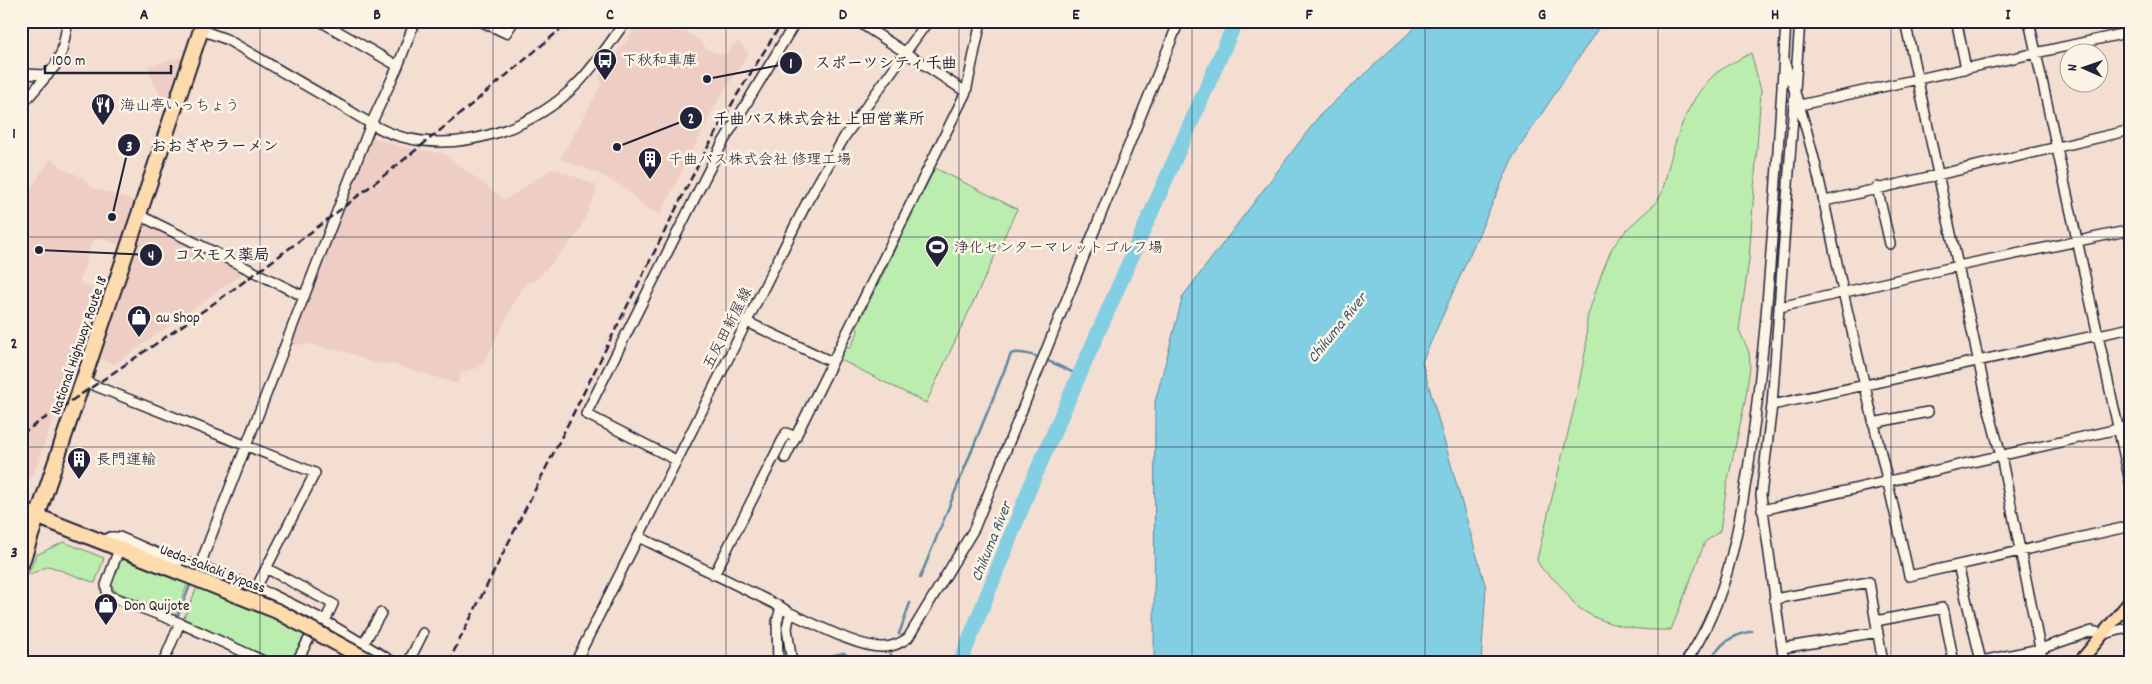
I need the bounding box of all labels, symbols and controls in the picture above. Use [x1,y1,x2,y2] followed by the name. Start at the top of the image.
[140,4,149,27] text: A
[373,4,381,27] text: B
[606,4,614,27] text: C
[839,4,848,27] text: D
[1072,4,1080,27] text: E
[1305,4,1313,27] text: F
[1538,4,1546,27] text: G
[1771,4,1779,27] text: H
[2006,4,2012,27] text: I
[45,42,171,74] scale bar
[2060,42,2110,92] north arrow
[592,47,618,81] bus stop icon: 下秋和車庫
[779,47,968,78] callout: スポーツシティ千曲
[52,51,85,73] text: 100 m
[622,51,697,73] place label: 下秋和車庫
[815,53,957,76] text: スポーツシティ千曲
[789,54,793,76] text: 1
[2063,64,2083,71] text: N
[90,92,116,126] restaurant icon: 海山亭いっちょう
[120,96,240,118] place label: 海山亭いっちょう
[678,103,935,134] callout: 千曲バス株式会社 上田営業所
[688,109,694,131] text: 2
[713,109,925,132] text: 千曲バス株式会社 上田営業所
[12,123,16,146] text: 1
[116,130,289,161] callout: おおぎやラーメン
[151,136,279,159] text: おおぎやラーメン
[126,137,133,159] text: 3
[637,146,663,180] building icon: 千曲バス株式会社 修理工場
[668,150,851,172] place label: 千曲バス株式会社 修理工場
[924,234,950,268] sports icon: 浄化センターマレットゴルフ場
[954,238,1163,260] place label: 浄化センターマレットゴルフ場
[139,239,280,270] callout: コスモス薬局
[174,245,270,268] text: コスモス薬局
[148,246,154,268] text: 4
[46,273,114,418] street label: National Highway Route 18
[699,284,759,374] street label: 五反田新屋線
[1303,287,1375,369] water label: Chikuma River
[126,304,152,338] shop icon: au Shop
[156,308,200,330] place label: au Shop
[11,333,18,356] text: 2
[66,446,92,480] building icon: 長門運輸
[96,450,156,472] place label: 長門運輸
[966,497,1020,585] water label: Chikuma River
[156,540,268,600] street label: Ueda-Sakaki Bypass
[10,542,18,565] text: 3
[93,592,119,626] shop icon: Don Quijote
[124,596,190,618] place label: Don Quijote

